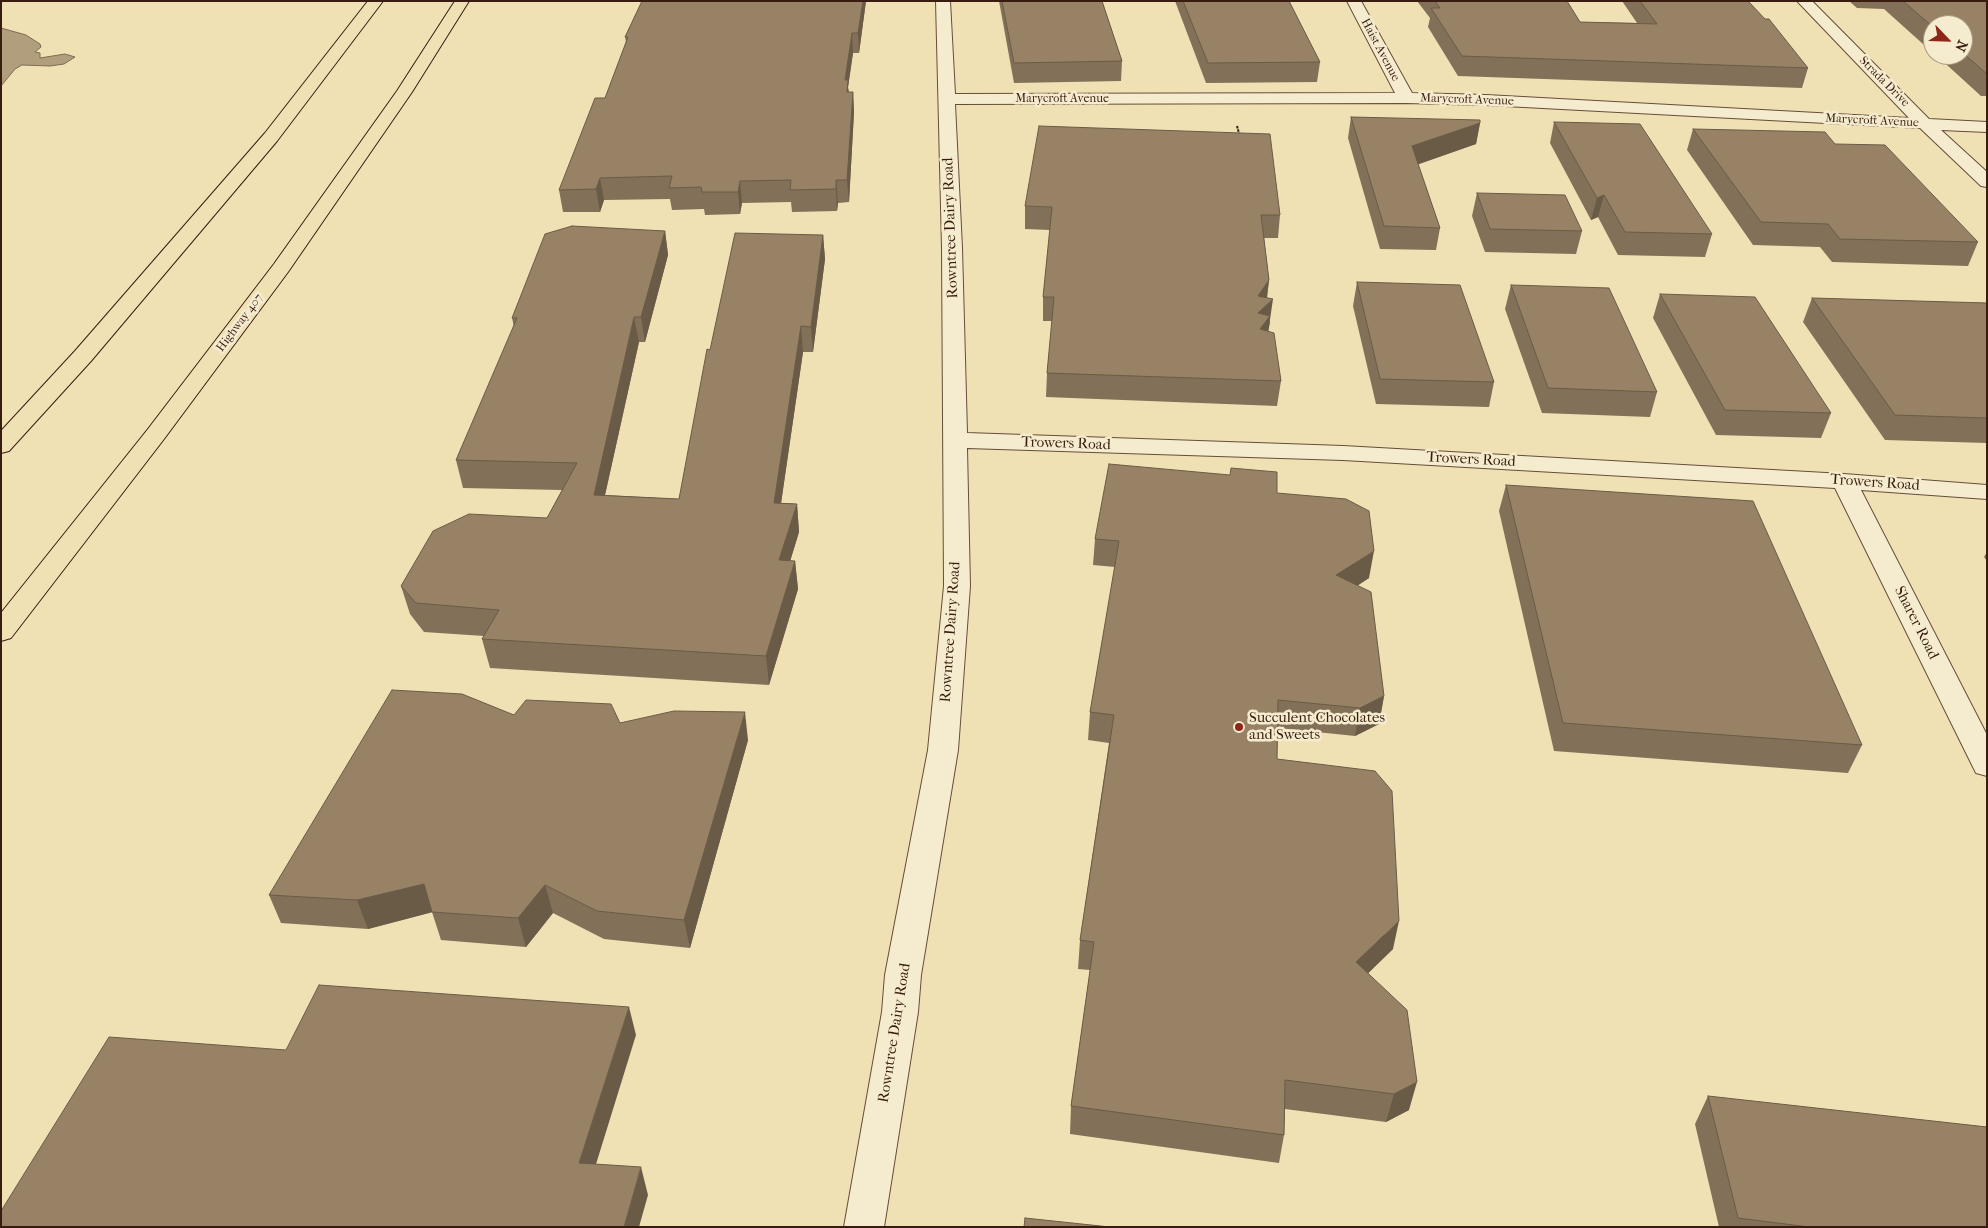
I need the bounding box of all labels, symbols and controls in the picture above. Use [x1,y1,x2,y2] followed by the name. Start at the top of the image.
[1923,15,1973,65] north arrow
[1358,16,1402,84] street label: Haist Avenue
[1951,38,1971,54] text: N
[1856,54,1912,110] street label: Strada Drive
[1420,91,1514,109] street label: Marycroft Avenue
[1015,92,1109,106] street label: Marycroft Avenue
[1825,111,1919,131] street label: Marycroft Avenue
[940,157,962,299] street label: Rowntree Dairy Road
[214,291,266,355] street label: Highway 407
[1021,433,1111,455] street label: Trowers Road
[1426,449,1516,471] street label: Trowers Road
[1830,471,1920,495] street label: Trowers Road
[937,561,965,703] street label: Rowntree Dairy Road
[1890,583,1942,663] street label: Sharer Road
[1249,709,1385,744] place label: Succulent Chocolates and Sweets
[1233,721,1245,733] marker: Succulent Chocolates and Sweets
[875,962,915,1104] street label: Rowntree Dairy Road

